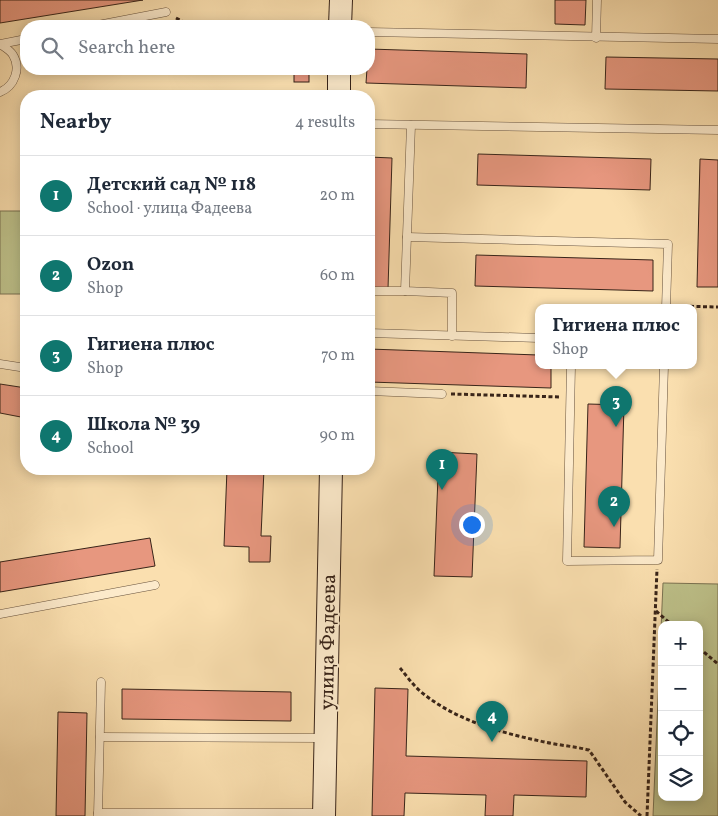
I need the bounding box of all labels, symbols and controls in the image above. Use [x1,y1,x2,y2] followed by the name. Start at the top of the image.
[20,20,375,75] search box
[38,34,66,62] icon: search
[78,35,175,61] text: Search here
[40,108,111,137] text: Nearby
[295,112,355,134] text: 4 results
[87,172,256,198] text: Детский сад № 118
[53,185,59,207] text: 1
[320,185,355,207] text: 20 m
[87,198,252,220] text: School · улица Фадеева
[87,252,134,278] text: Ozon
[52,265,60,287] text: 2
[320,265,355,287] text: 60 m
[87,278,123,300] text: Shop
[535,304,697,369] popup
[552,313,680,339] text: Гигиена плюс
[87,332,215,358] text: Гигиена плюс
[552,339,588,361] text: Shop
[52,345,60,367] text: 3
[321,345,355,367] text: 70 m
[87,358,123,380] text: Shop
[600,386,632,427] pin: 3
[87,412,200,438] text: Школа № 39
[51,425,61,447] text: 4
[319,425,355,447] text: 90 m
[87,438,134,460] text: School
[426,449,458,490] pin: 1
[598,486,630,527] pin: 2
[459,512,485,538] your location
[314,574,344,710] street label: улица Фадеева
[658,621,703,801] map controls
[658,621,703,666] button: +
[658,666,703,711] button: −
[476,701,508,742] pin: 4
[658,711,703,756] button: locate
[658,756,703,801] button: layers

